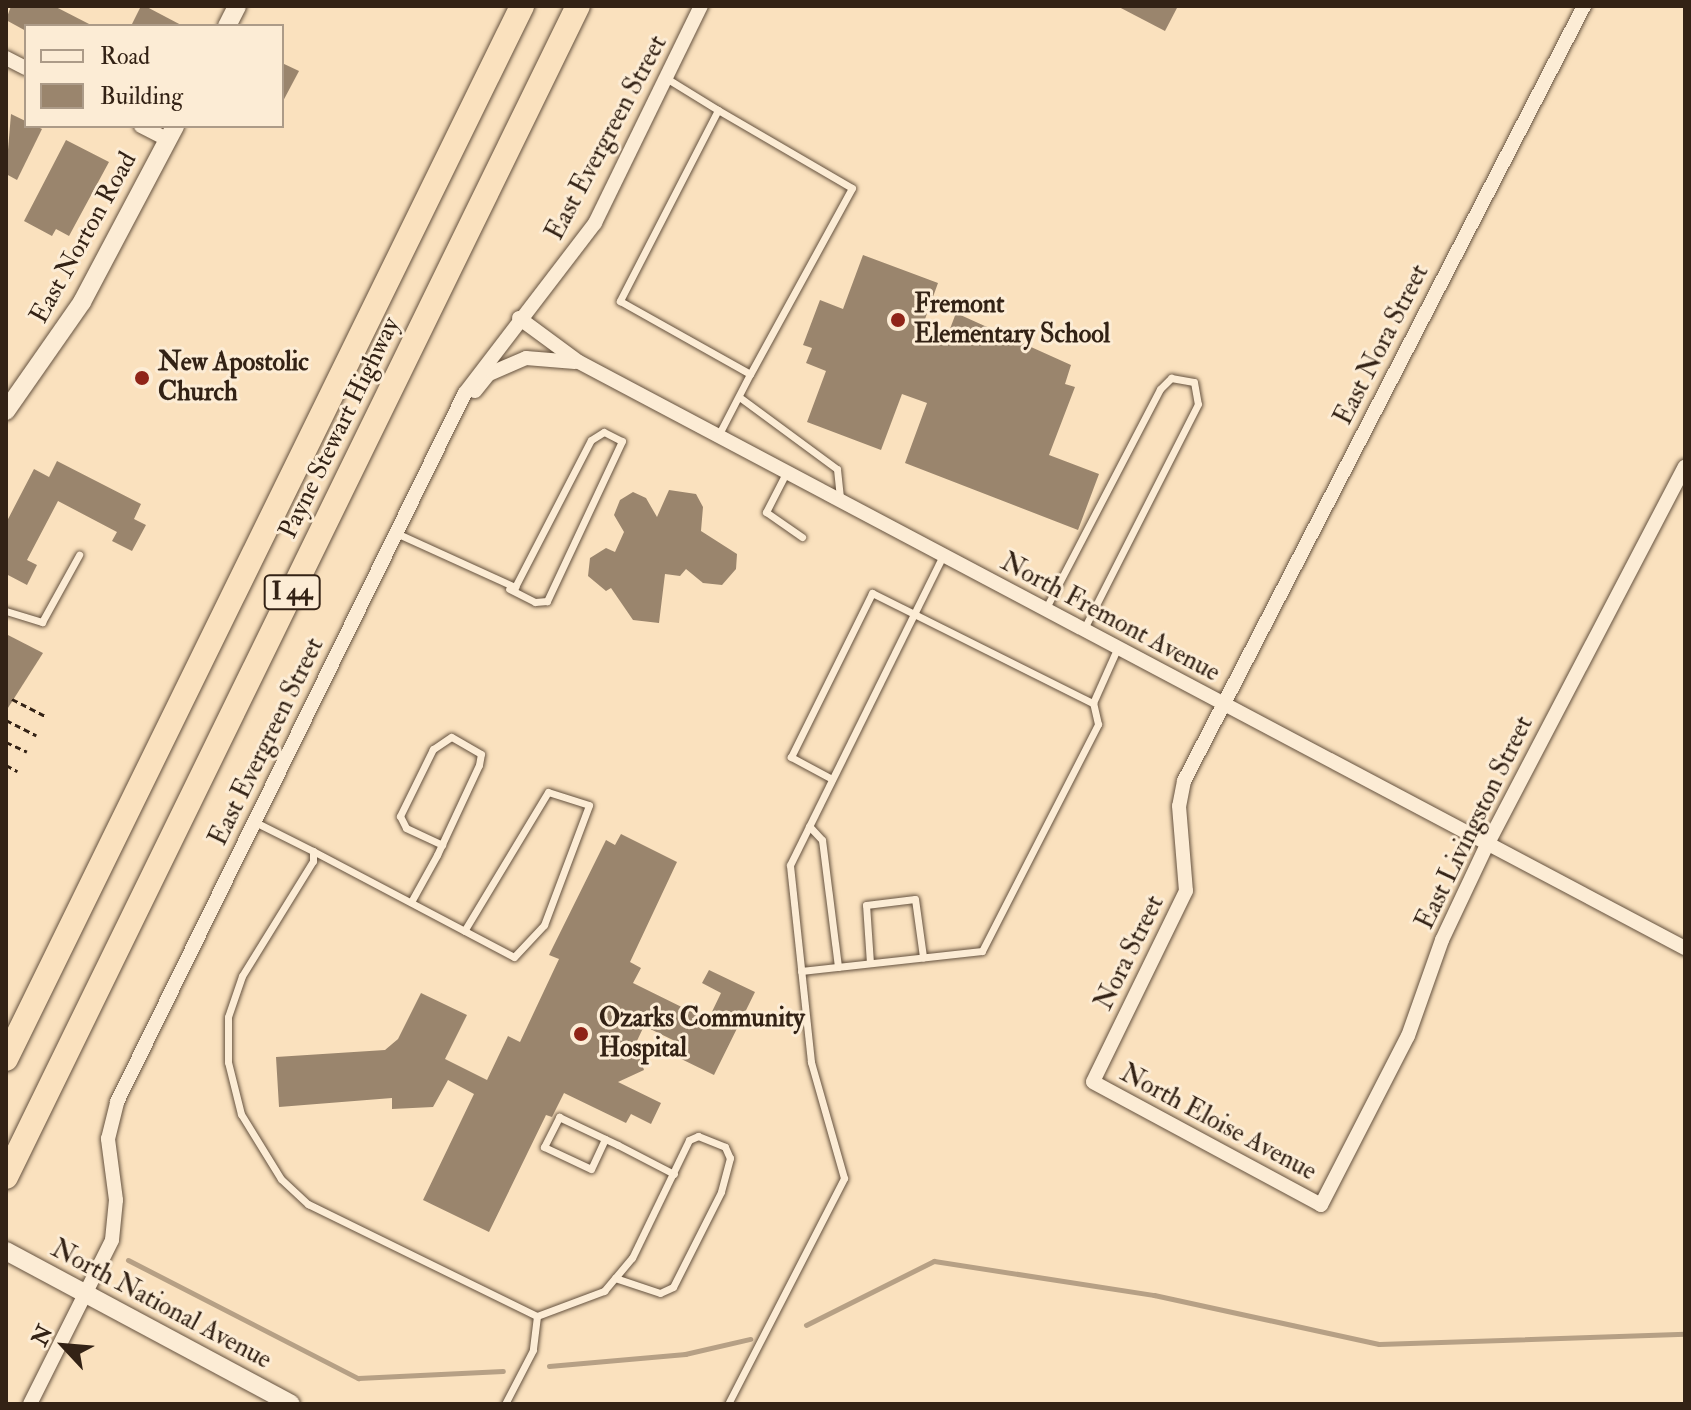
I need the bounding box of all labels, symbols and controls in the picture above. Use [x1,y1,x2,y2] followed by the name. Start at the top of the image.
[24,24,284,128] legend
[540,30,674,246] street label: East Evergreen Street
[100,41,150,72] text: Road
[100,81,183,112] text: Building
[24,147,144,329] street label: East Norton Road
[1328,260,1436,430] street label: East Nora Street
[914,289,1110,350] place label: Fremont Elementary School
[889,311,907,329] marker: Fremont Elementary School
[273,312,407,544] street label: Payne Stewart Highway
[158,347,309,408] place label: New Apostolic Church
[133,369,151,387] marker: New Apostolic Church
[995,547,1225,689] street label: North Fremont Avenue
[262,572,322,612] road number: I 44
[203,633,331,851] street label: East Evergreen Street
[1410,711,1540,935] street label: East Livingston Street
[1089,891,1171,1015] street label: Nora Street
[599,1003,805,1064] place label: Ozarks Community Hospital
[570,1023,592,1045] marker: Ozarks Community Hospital
[1115,1058,1321,1188] street label: North Eloise Avenue
[46,1234,276,1376] street label: North National Avenue
[24,1306,104,1386] north arrow
[26,1320,59,1350] text: N

